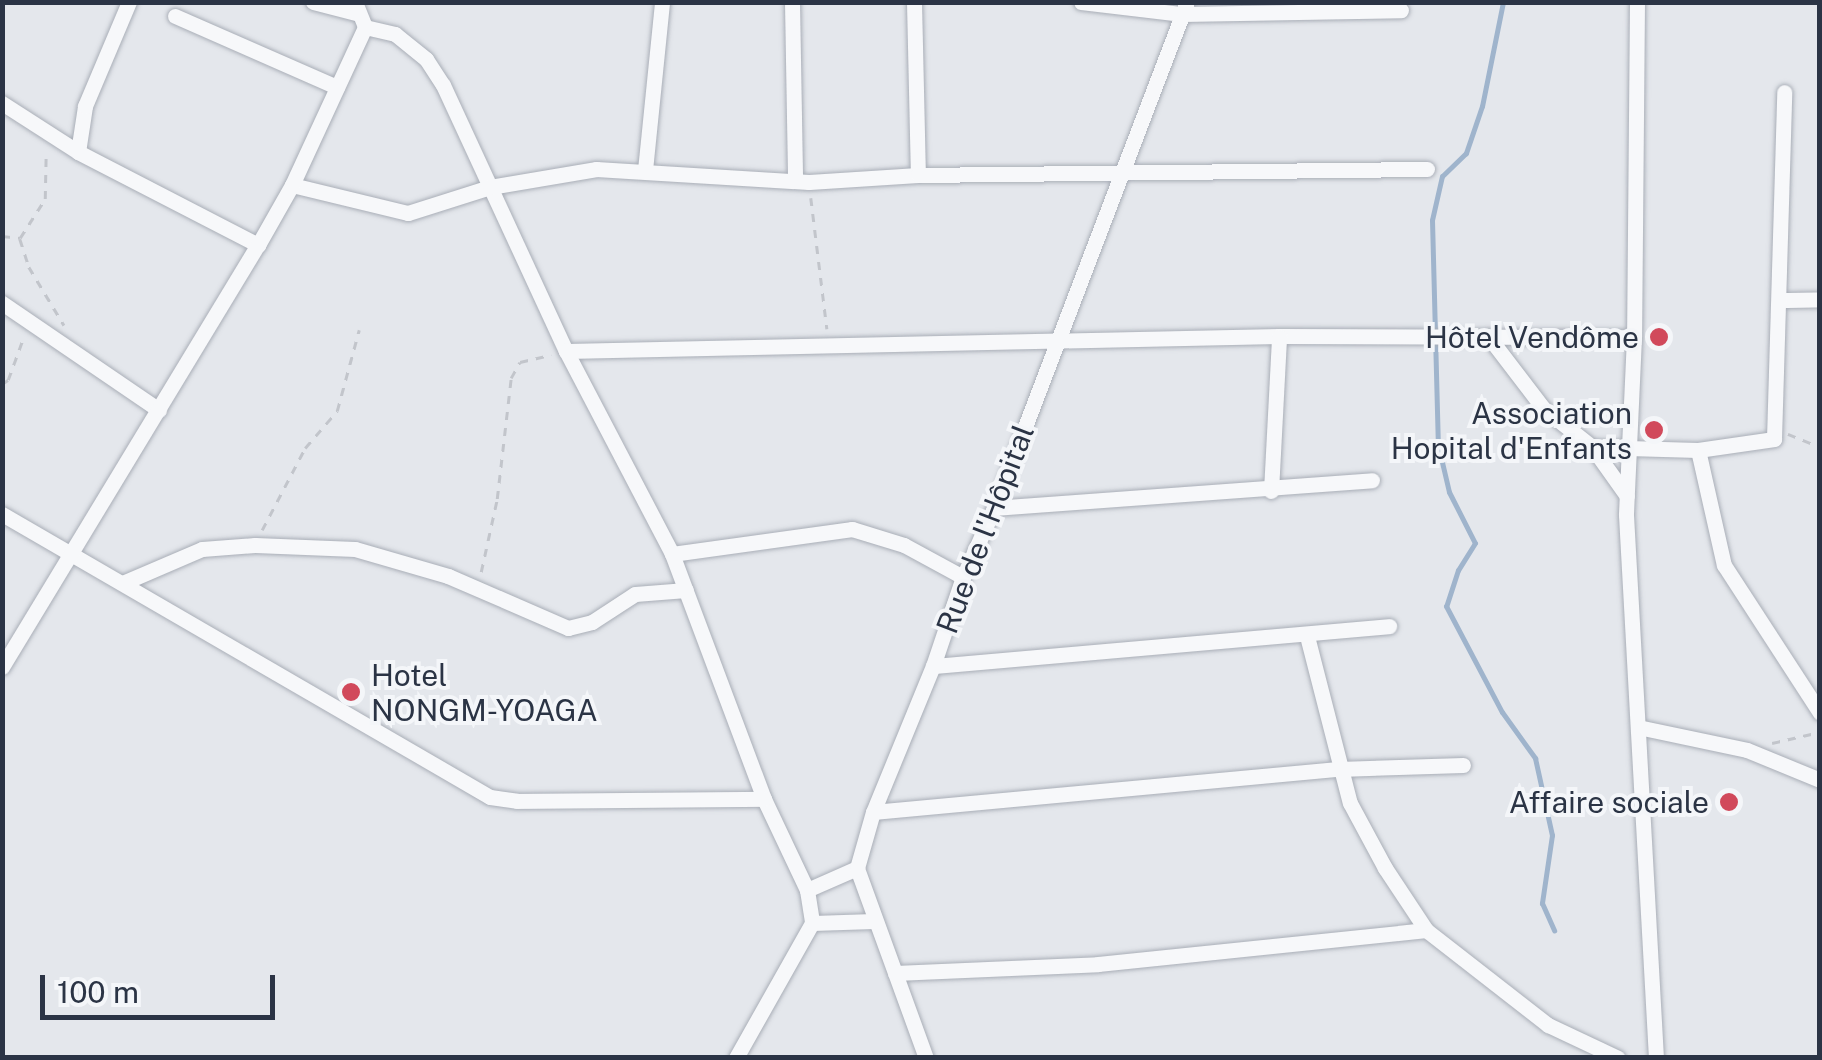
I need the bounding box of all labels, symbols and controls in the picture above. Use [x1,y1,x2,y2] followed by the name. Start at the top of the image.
[1424,319,1639,355] place label: Hôtel Vendôme
[1648,326,1670,348] marker: Hôtel Vendôme
[1390,395,1632,466] place label: Association Hopital d'Enfants
[1641,417,1667,443] marker: Association Hopital d'Enfants
[929,419,1041,639] street label: Rue de l'Hôpital
[371,657,598,728] place label: Hotel NONGM-YOAGA
[340,681,362,703] marker: Hotel NONGM-YOAGA
[1509,784,1709,820] place label: Affaire sociale
[1718,791,1740,813] marker: Affaire sociale
[45,955,280,1017] scale bar
[57,974,139,1010] text: 100 m

